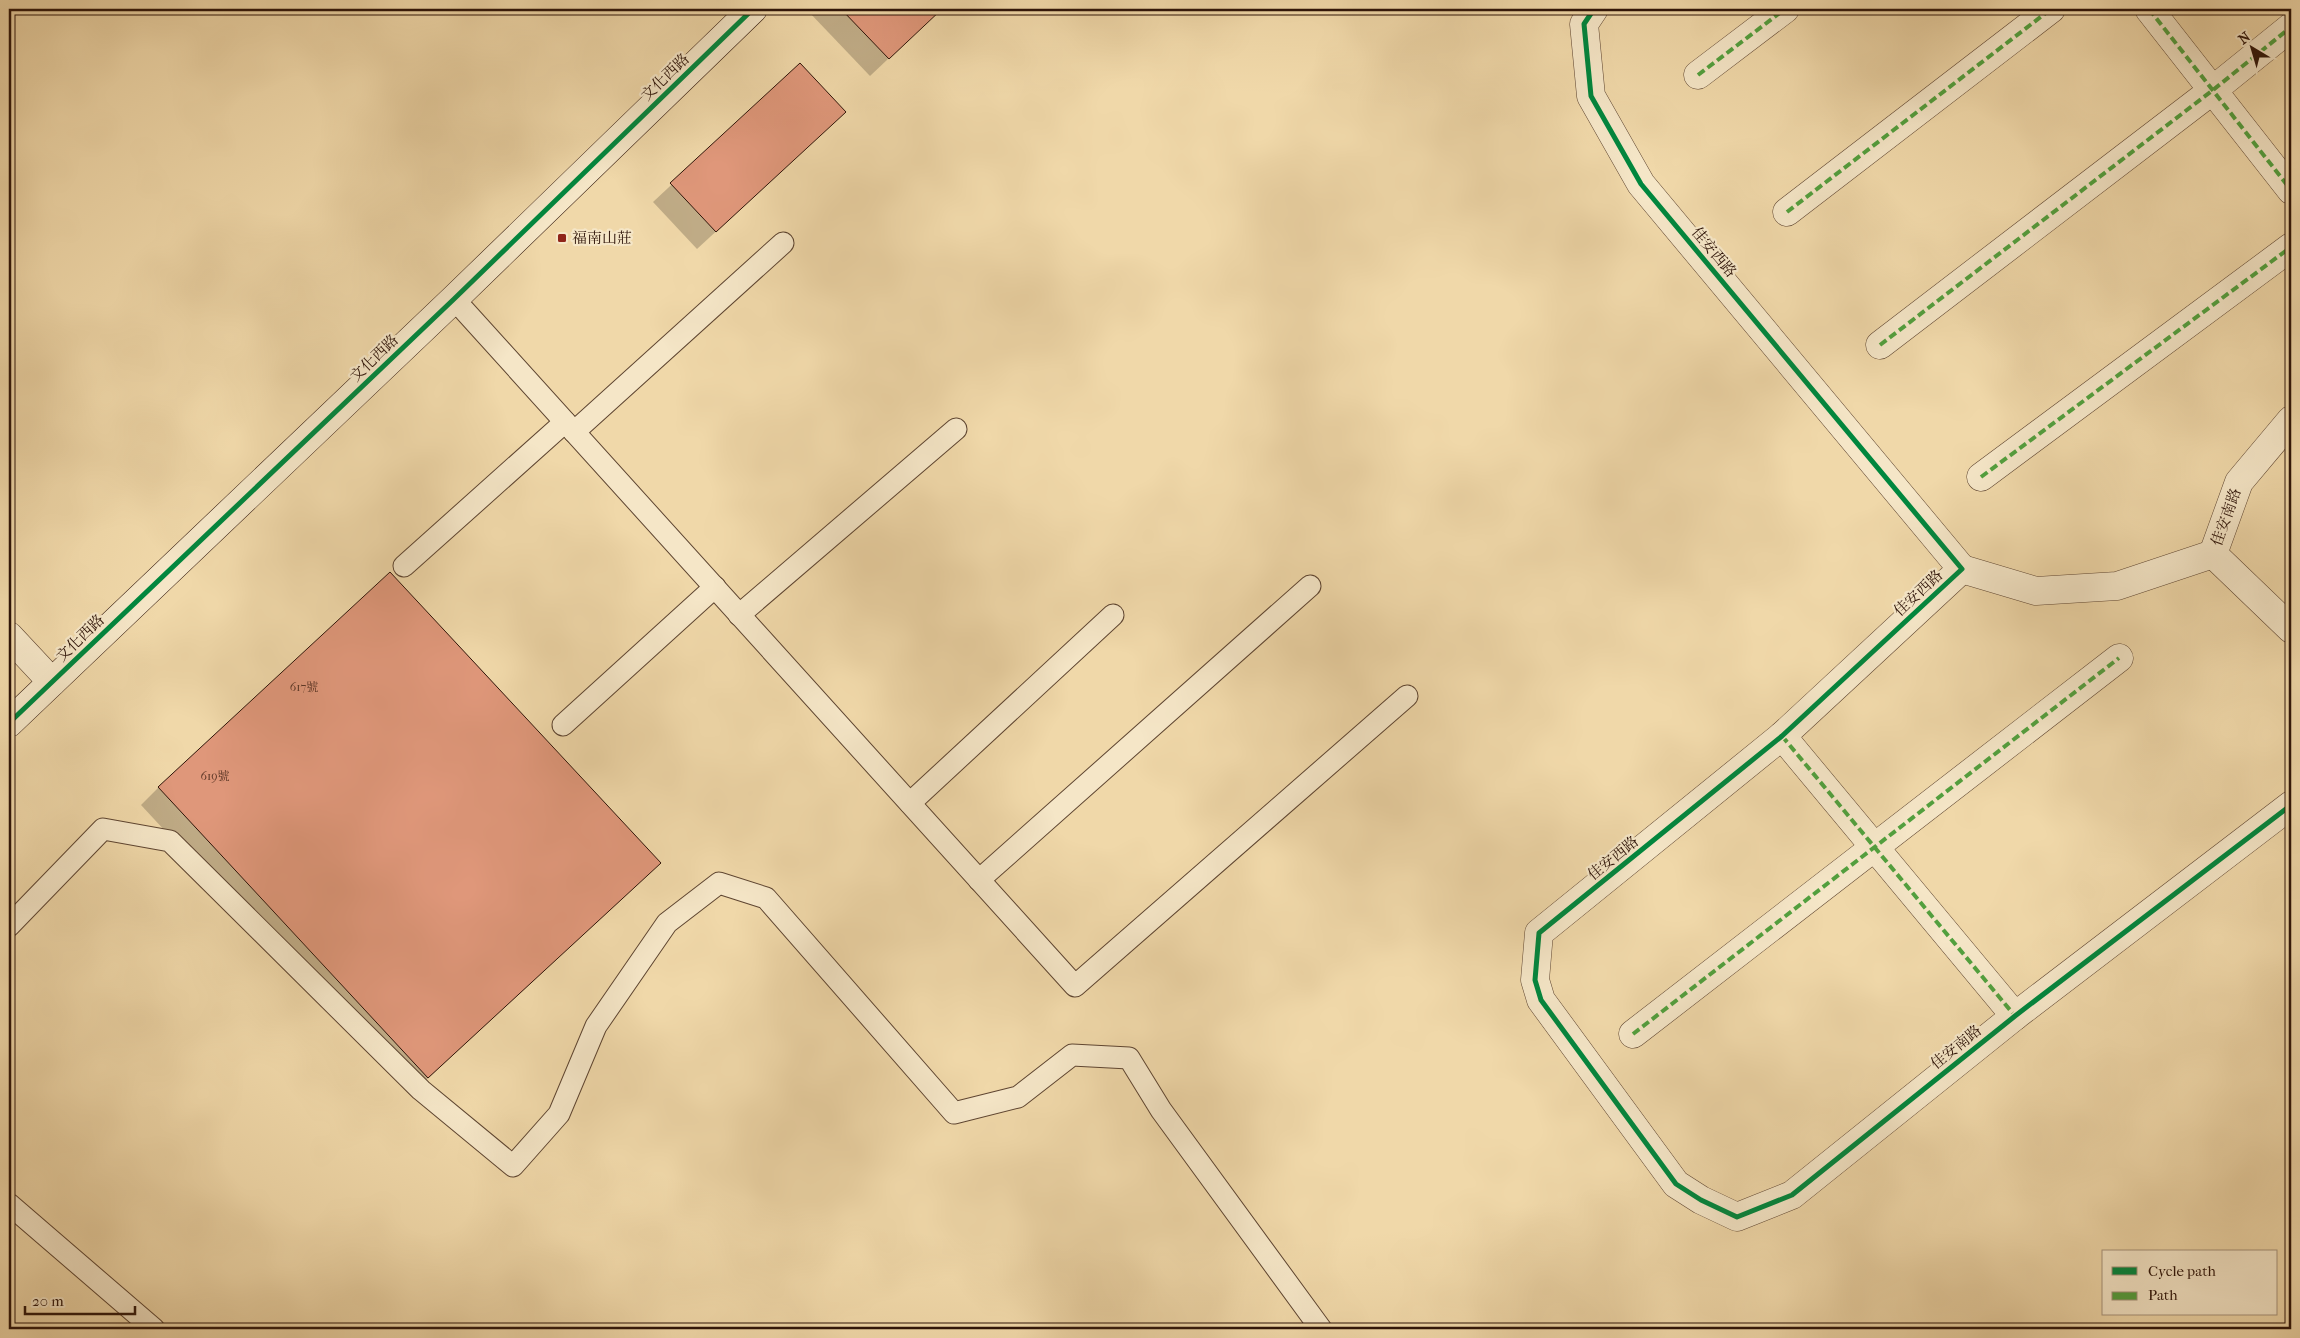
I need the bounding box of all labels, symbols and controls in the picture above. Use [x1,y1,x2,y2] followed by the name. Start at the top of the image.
[2228,22,2278,72] north arrow
[2235,28,2254,48] text: N
[637,50,693,104] street label: 文化西路
[1688,223,1740,281] street label: 佳安西路
[572,229,632,247] place label: 福南山莊
[556,232,568,244] marker: 福南山莊
[346,331,402,385] street label: 文化西路
[2207,486,2245,548] street label: 佳安南路
[1890,566,1946,620] street label: 佳安西路
[52,611,108,665] street label: 文化西路
[290,680,318,694] house number: 617號
[200,769,230,783] house number: 619號
[1584,832,1642,884] street label: 佳安西路
[1927,1021,1985,1073] street label: 佳安南路
[2102,1250,2278,1316] legend
[2148,1262,2216,1280] text: Cycle path
[25,1283,135,1315] scale bar
[2148,1286,2178,1304] text: Path
[32,1292,64,1310] text: 20 m

